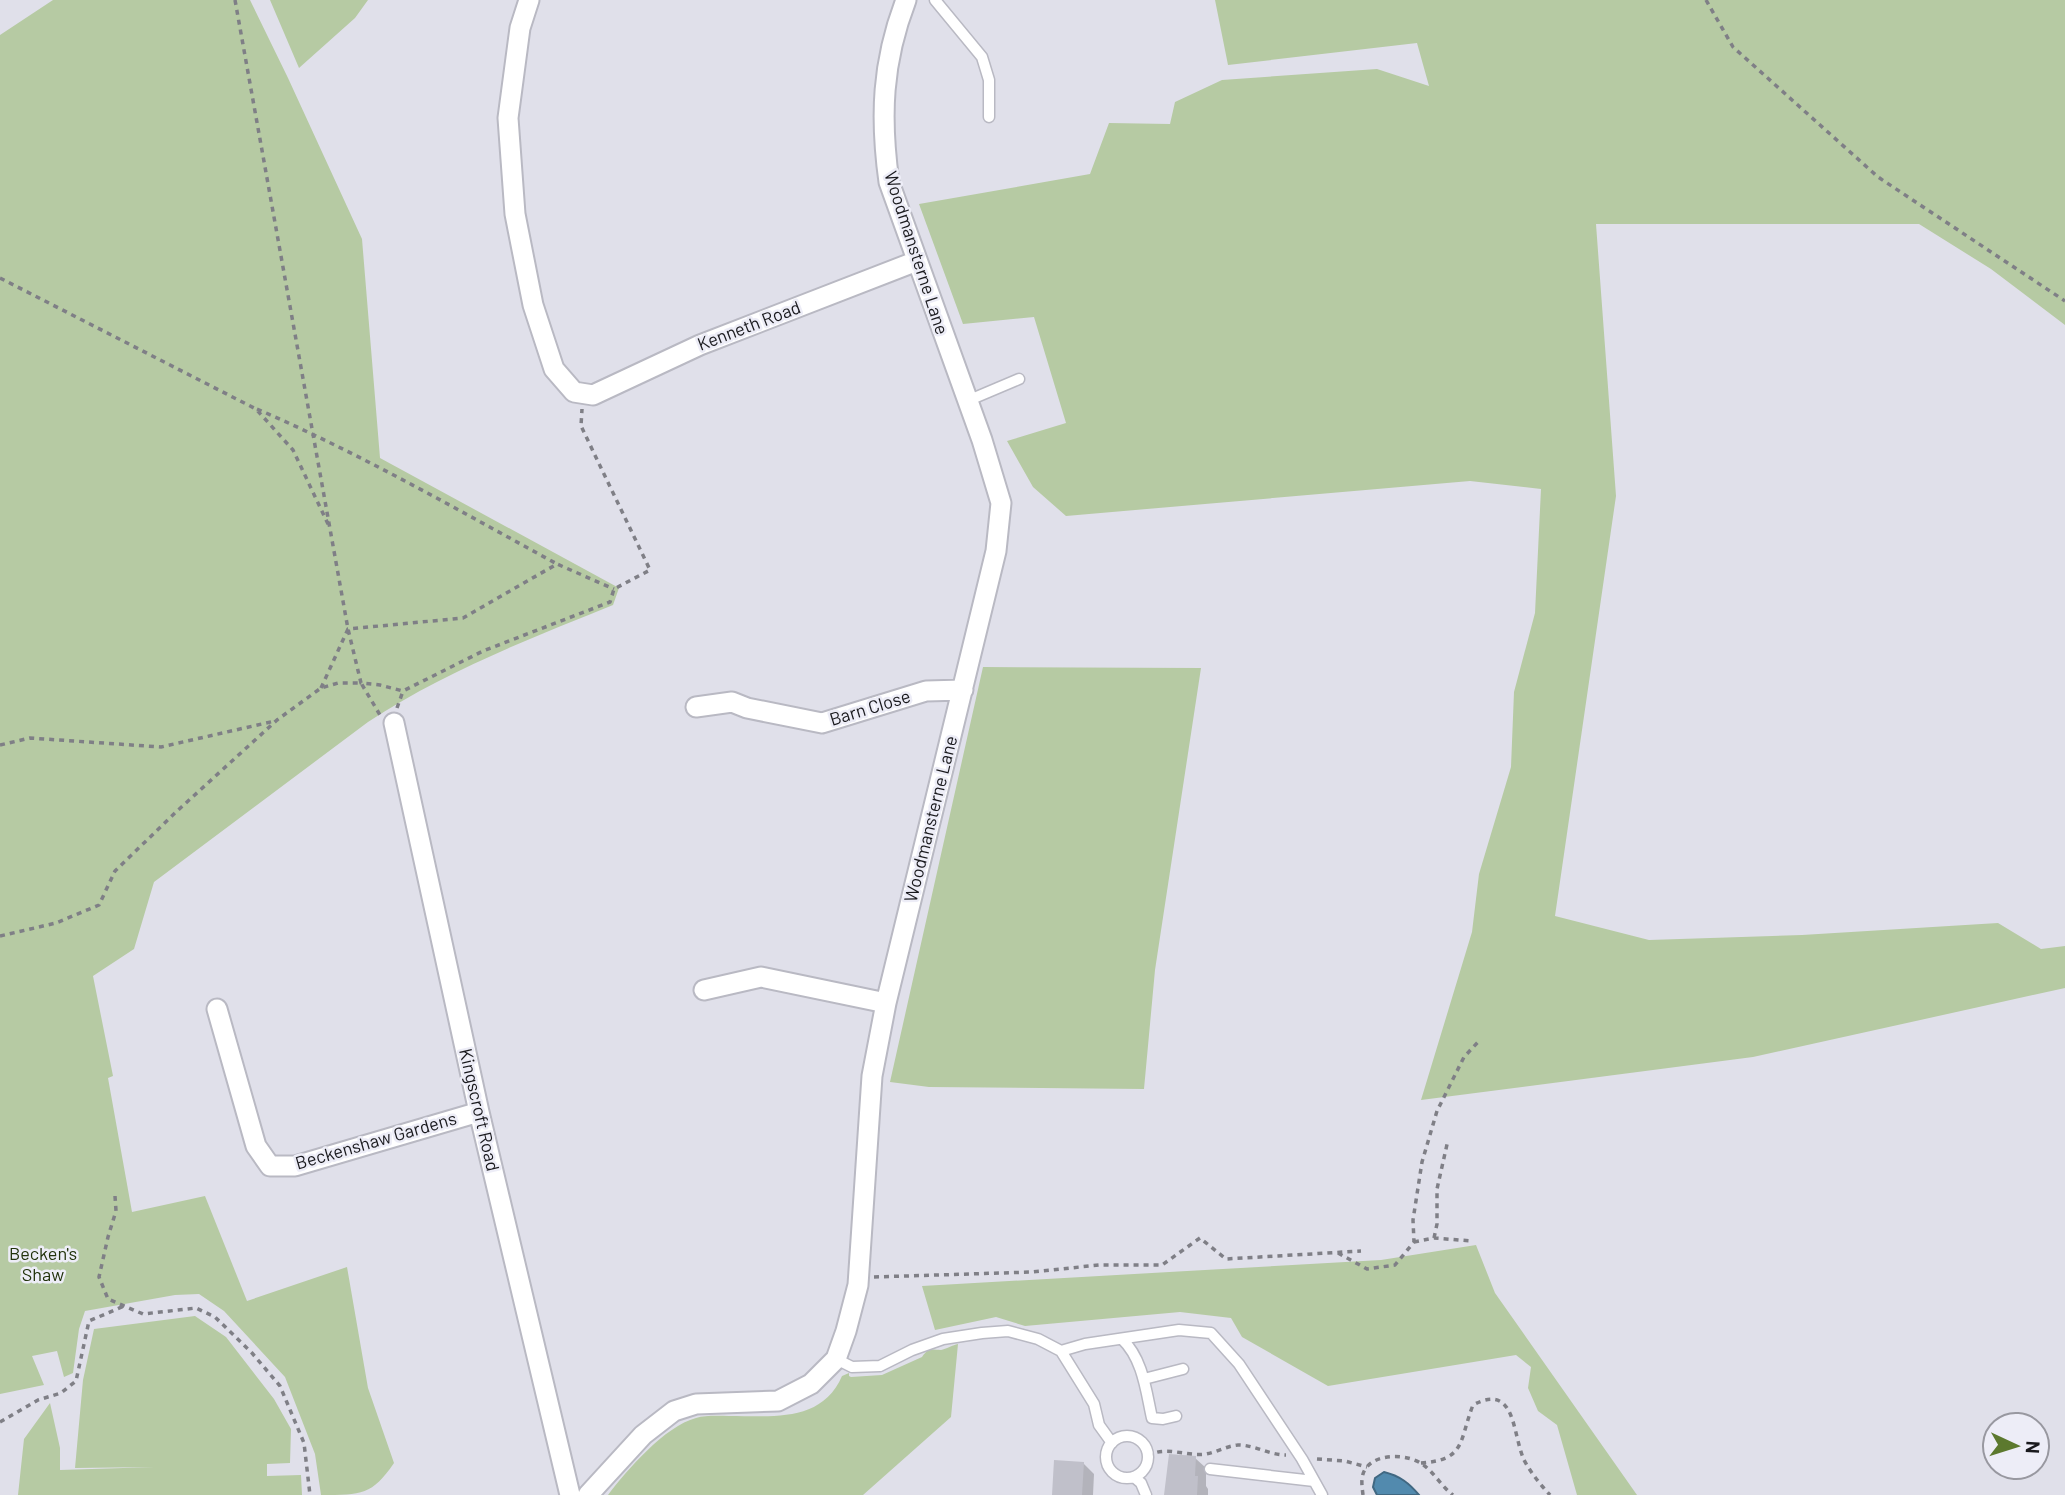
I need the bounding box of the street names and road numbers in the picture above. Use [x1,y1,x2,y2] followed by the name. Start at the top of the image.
[880,168,954,337] street label: Woodmansterne Lane
[694,295,803,355] street label: Kenneth Road
[827,684,913,730] street label: Barn Close
[899,733,961,904] street label: Woodmansterne Lane
[455,1046,505,1173] street label: Kingscroft Road
[293,1107,459,1174] street label: Beckenshaw Gardens

